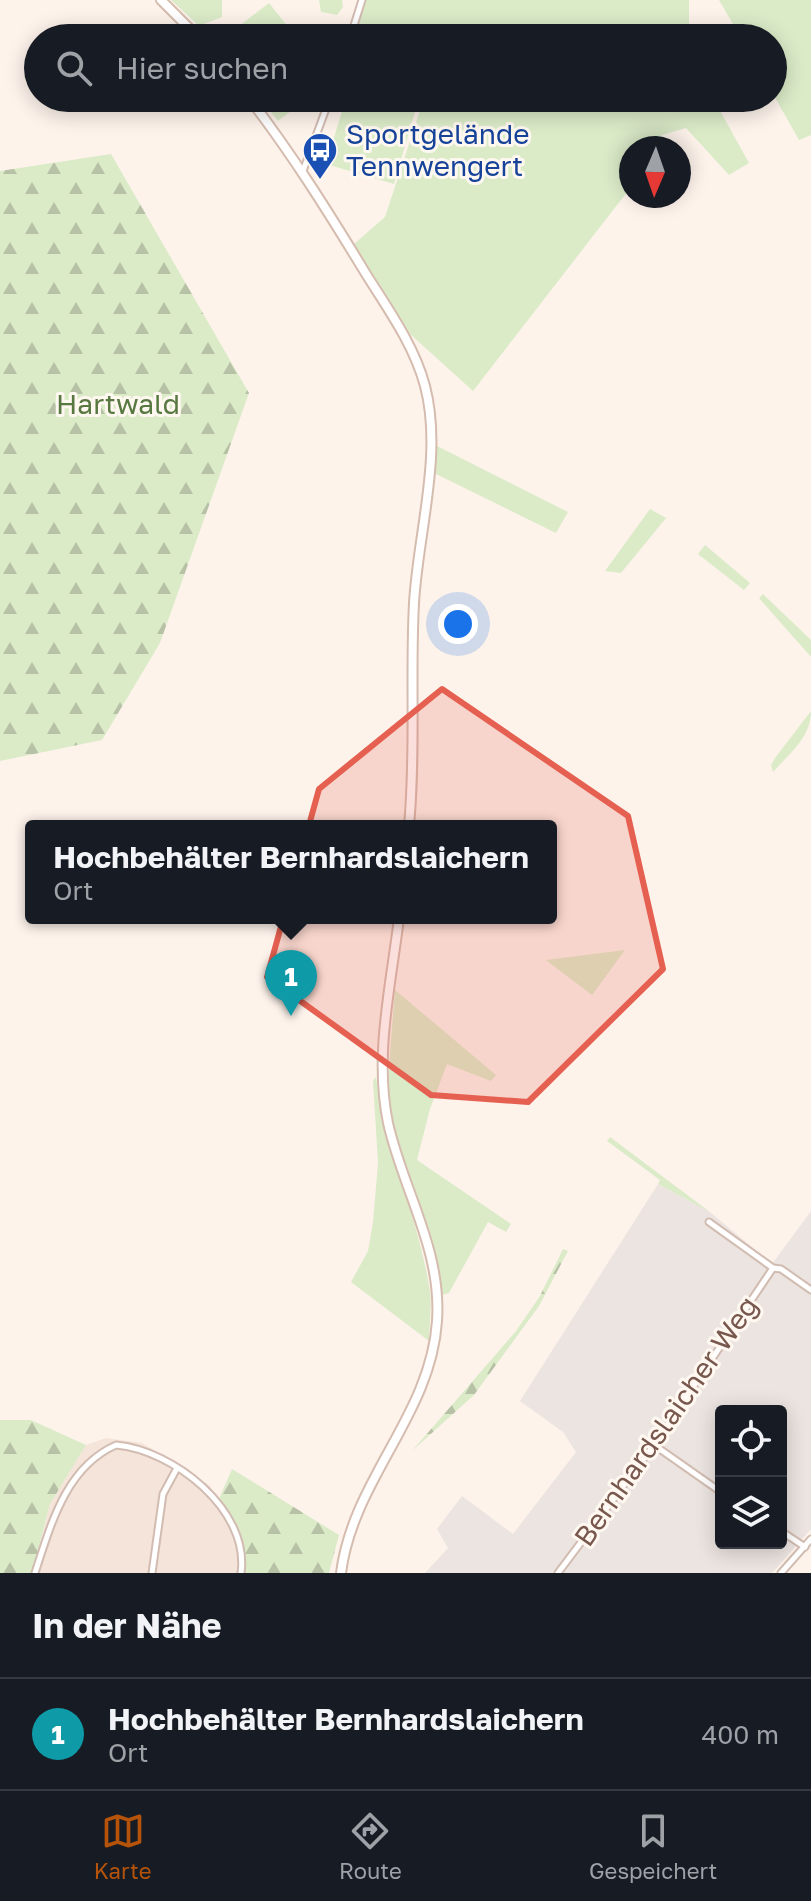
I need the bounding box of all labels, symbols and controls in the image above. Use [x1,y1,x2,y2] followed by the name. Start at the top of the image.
[24,24,787,112] search box
[52,46,96,90] icon: search
[116,50,288,86] text: Hier suchen
[346,117,530,182] place label: Sportgelände Tennwengert
[301,131,339,181] bus stop icon: Sportgelände Tennwengert
[619,136,691,208] north arrow
[56,387,180,420] park label: Hartwald
[438,604,478,644] your location
[25,820,557,924] popup
[53,839,529,875] text: Hochbehälter Bernhardslaichern
[53,875,94,906] text: Ort
[265,950,317,1016] pin: 1
[567,1290,764,1552] street label: Bernhardslaicher Weg
[715,1405,787,1549] map controls
[715,1405,787,1477] button: locate
[715,1477,787,1549] button: layers
[32,1605,222,1645] text: In der Nähe
[108,1701,584,1737] text: Hochbehälter Bernhardslaichern
[51,1719,65,1750] text: 1
[701,1719,779,1750] text: 400 m
[108,1737,148,1768] text: Ort
[94,1809,152,1884] tab: Karte
[339,1809,402,1884] tab: Route
[589,1809,717,1884] tab: Gespeichert

